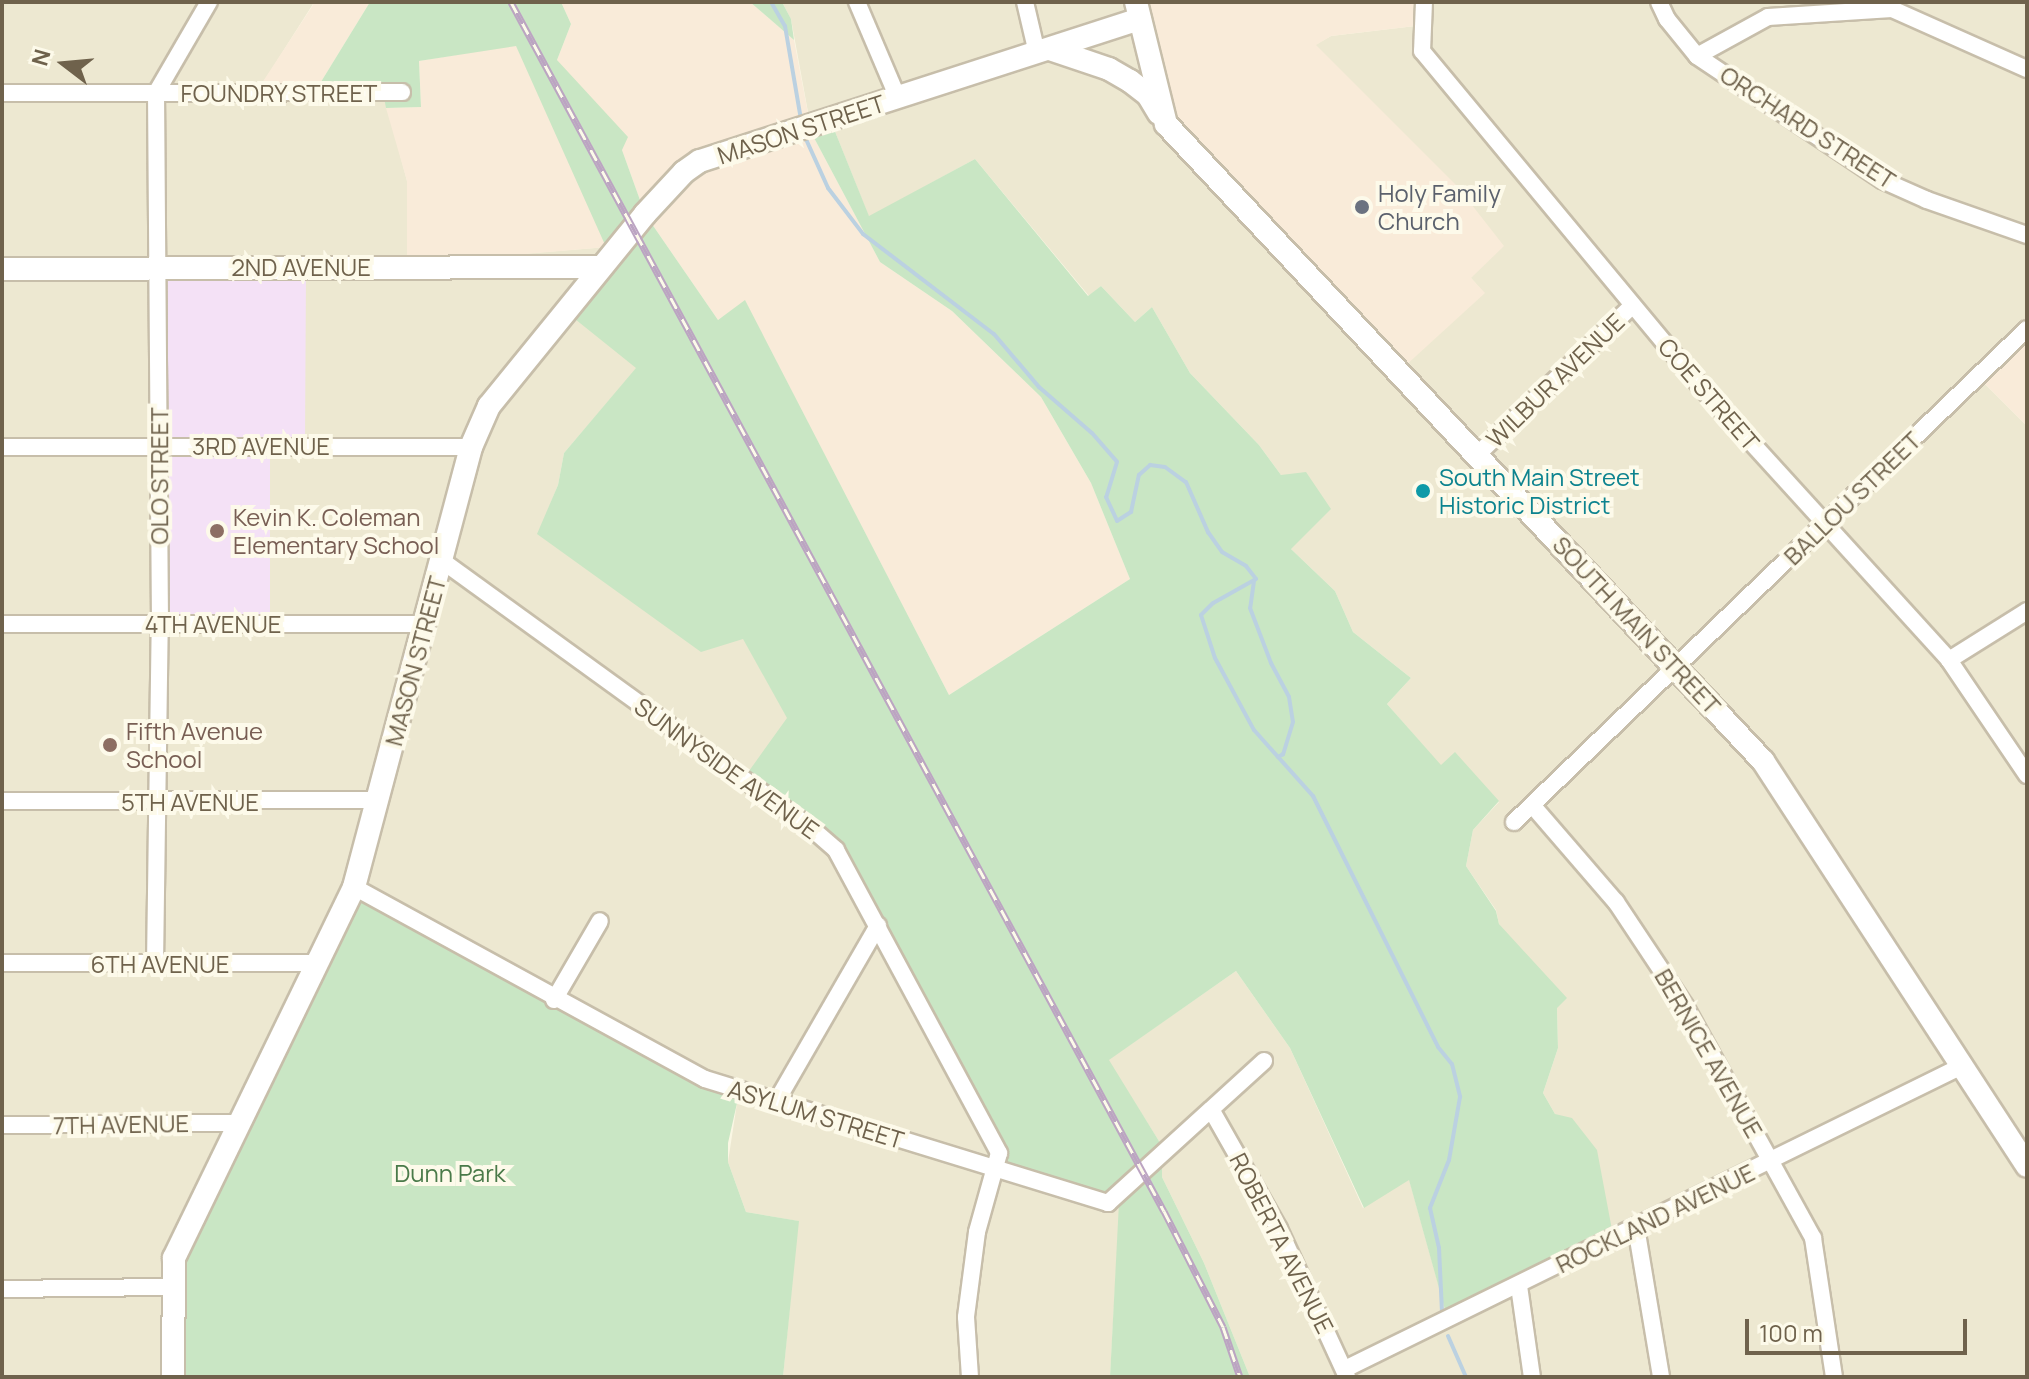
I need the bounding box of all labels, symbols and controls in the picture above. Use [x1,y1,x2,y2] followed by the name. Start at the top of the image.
[24,24,104,104] north arrow
[24,46,58,69] text: N
[1715,60,1901,194] street label: ORCHARD STREET
[180,79,378,107] street label: FOUNDRY STREET
[714,88,888,170] street label: MASON STREET
[1378,179,1501,235] place label: Holy Family Church
[1353,198,1371,216] marker: Holy Family Church
[231,253,371,281] street label: 2ND AVENUE
[1480,307,1630,453] street label: WILBUR AVENUE
[1653,332,1765,456] street label: COE STREET
[145,407,173,545] street label: OLO STREET
[1778,426,1926,570] street label: BALLOU STREET
[192,432,330,460] street label: 3RD AVENUE
[1439,463,1640,519] place label: South Main Street Historic District
[1414,482,1432,500] marker: South Main Street Historic District
[233,503,439,559] place label: Kevin K. Coleman Elementary School
[208,522,226,540] marker: Kevin K. Coleman Elementary School
[1547,530,1727,720] street label: SOUTH MAIN STREET
[379,573,451,749] street label: MASON STREET
[145,610,281,638] street label: 4TH AVENUE
[629,691,825,845] street label: SUNNYSIDE AVENUE
[126,717,263,773] place label: Fifth Avenue School
[101,736,119,754] marker: Fifth Avenue School
[121,788,259,816] street label: 5TH AVENUE
[90,950,230,978] street label: 6TH AVENUE
[1649,964,1769,1142] street label: BERNICE AVENUE
[725,1074,907,1154] street label: ASYLUM STREET
[53,1108,189,1140] street label: 7TH AVENUE
[1224,1148,1340,1338] street label: ROBERTA AVENUE
[1551,1157,1759,1279] street label: ROCKLAND AVENUE
[394,1159,506,1187] park label: Dunn Park
[1749,1303,1971,1353] scale bar
[1759,1316,1823,1349] text: 100 m

